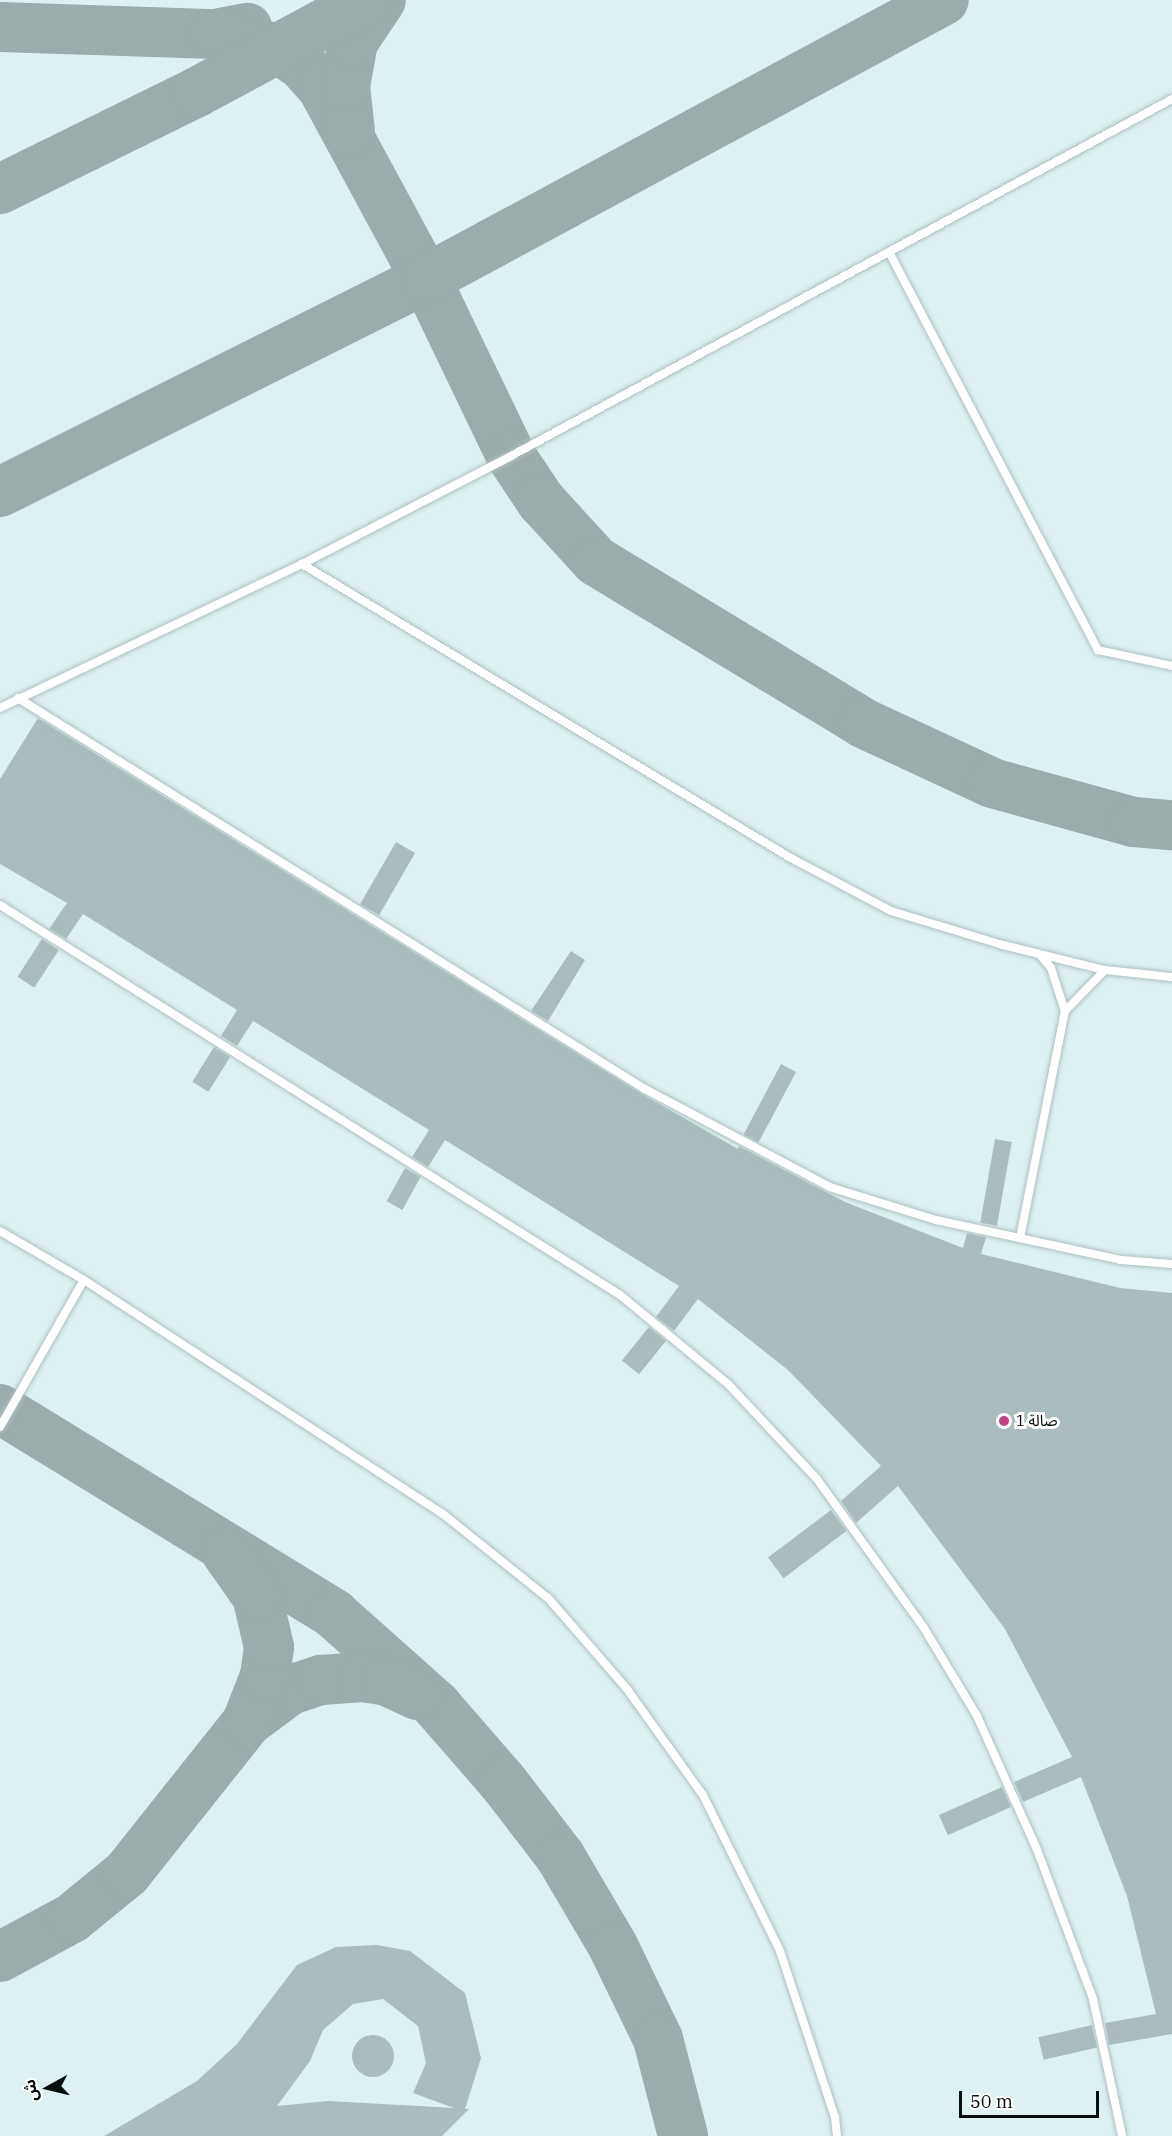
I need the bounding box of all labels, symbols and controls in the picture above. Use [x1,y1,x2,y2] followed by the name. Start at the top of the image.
[1016,1412,1058,1430] place label: صالة 1
[997,1414,1011,1428] marker: صالة 1
[18,2058,78,2118] north arrow
[19,2078,42,2103] text: ش
[962,2079,1102,2117] scale bar
[970,2090,1013,2113] text: 50 m

